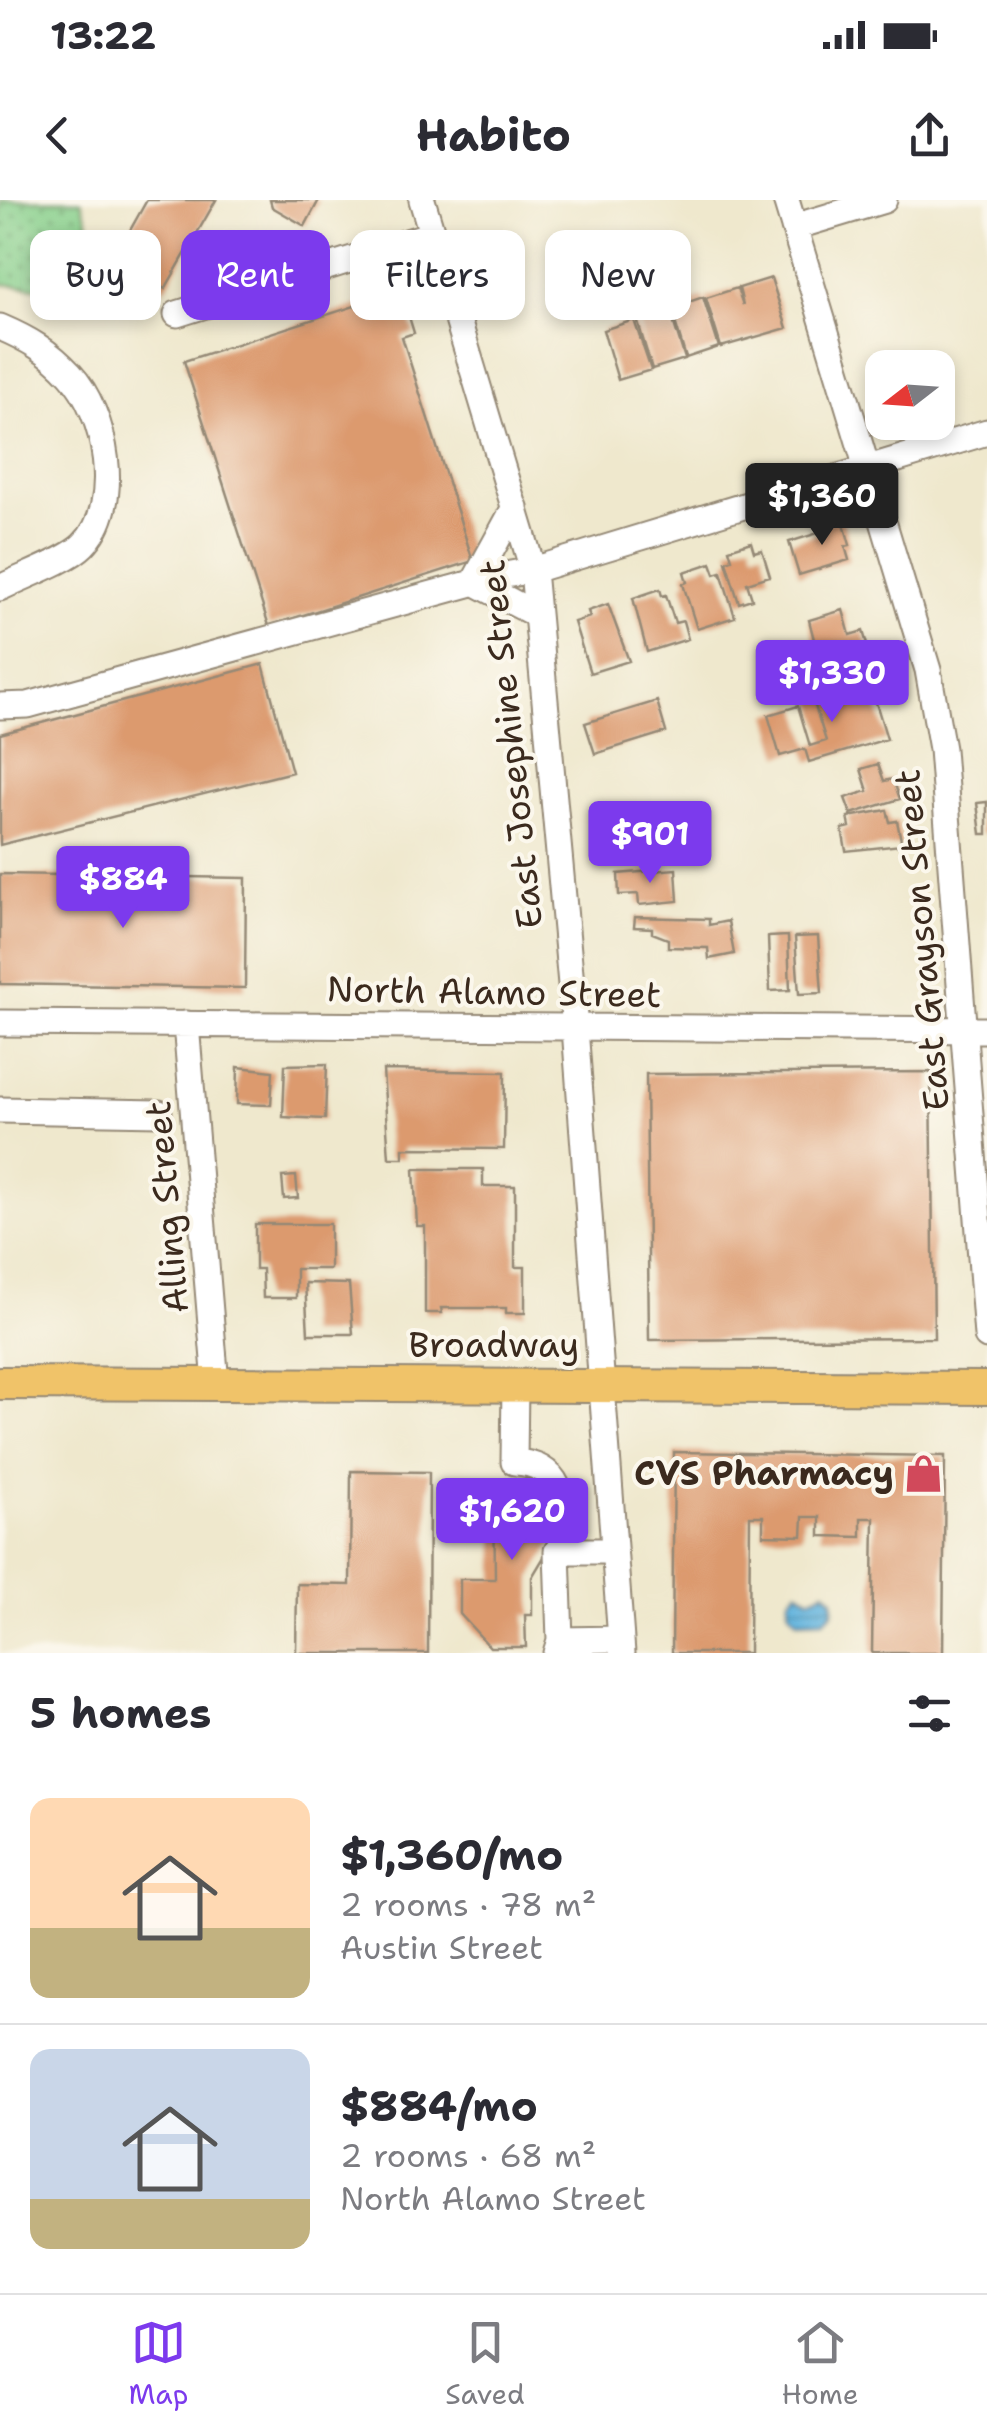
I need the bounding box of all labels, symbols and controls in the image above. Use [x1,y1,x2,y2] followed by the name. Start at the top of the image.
[50,10,156,61] text: 13:22
[416,105,571,165] text: Habito
[30,108,85,163] icon: back
[902,108,957,163] icon: share
[30,230,161,320] chip: Buy
[181,230,330,320] chip: Rent
[350,230,525,320] chip: Filters
[545,230,691,320] chip: New
[865,350,955,440] north arrow
[865,350,955,440] map controls
[741,463,903,548] pin: $1,360
[767,474,877,517] text: $1,360
[468,557,553,931] street label: East Josephine Street
[751,640,913,725] pin: $1,330
[778,651,886,694] text: $1,330
[883,767,960,1113] street label: East Grayson Street
[591,801,709,886] pin: $901
[610,812,690,855] text: $901
[64,846,182,931] pin: $884
[78,857,168,900] text: $884
[326,965,662,1018] street label: North Alamo Street
[134,1099,199,1315] street label: Alling Street
[409,1321,579,1368] street label: Broadway
[634,1449,894,1496] place label: CVS Pharmacy
[903,1452,945,1494] shop icon: CVS Pharmacy
[431,1478,593,1563] pin: $1,620
[458,1489,566,1532] text: $1,620
[30,1685,211,1741] text: 5 homes
[902,1686,957,1741] icon: filters
[340,1827,563,1883] text: $1,360/mo
[110,1838,230,1958] icon: home
[340,1883,596,1926] text: 2 rooms · 78 m²
[340,1926,543,1969] text: Austin Street
[340,2078,538,2134] text: $884/mo
[110,2089,230,2209] icon: home
[340,2134,596,2177] text: 2 rooms · 68 m²
[340,2177,646,2220] text: North Alamo Street
[128,2315,188,2413] tab: Map
[445,2315,525,2413] tab: Saved
[782,2315,859,2413] tab: Home

